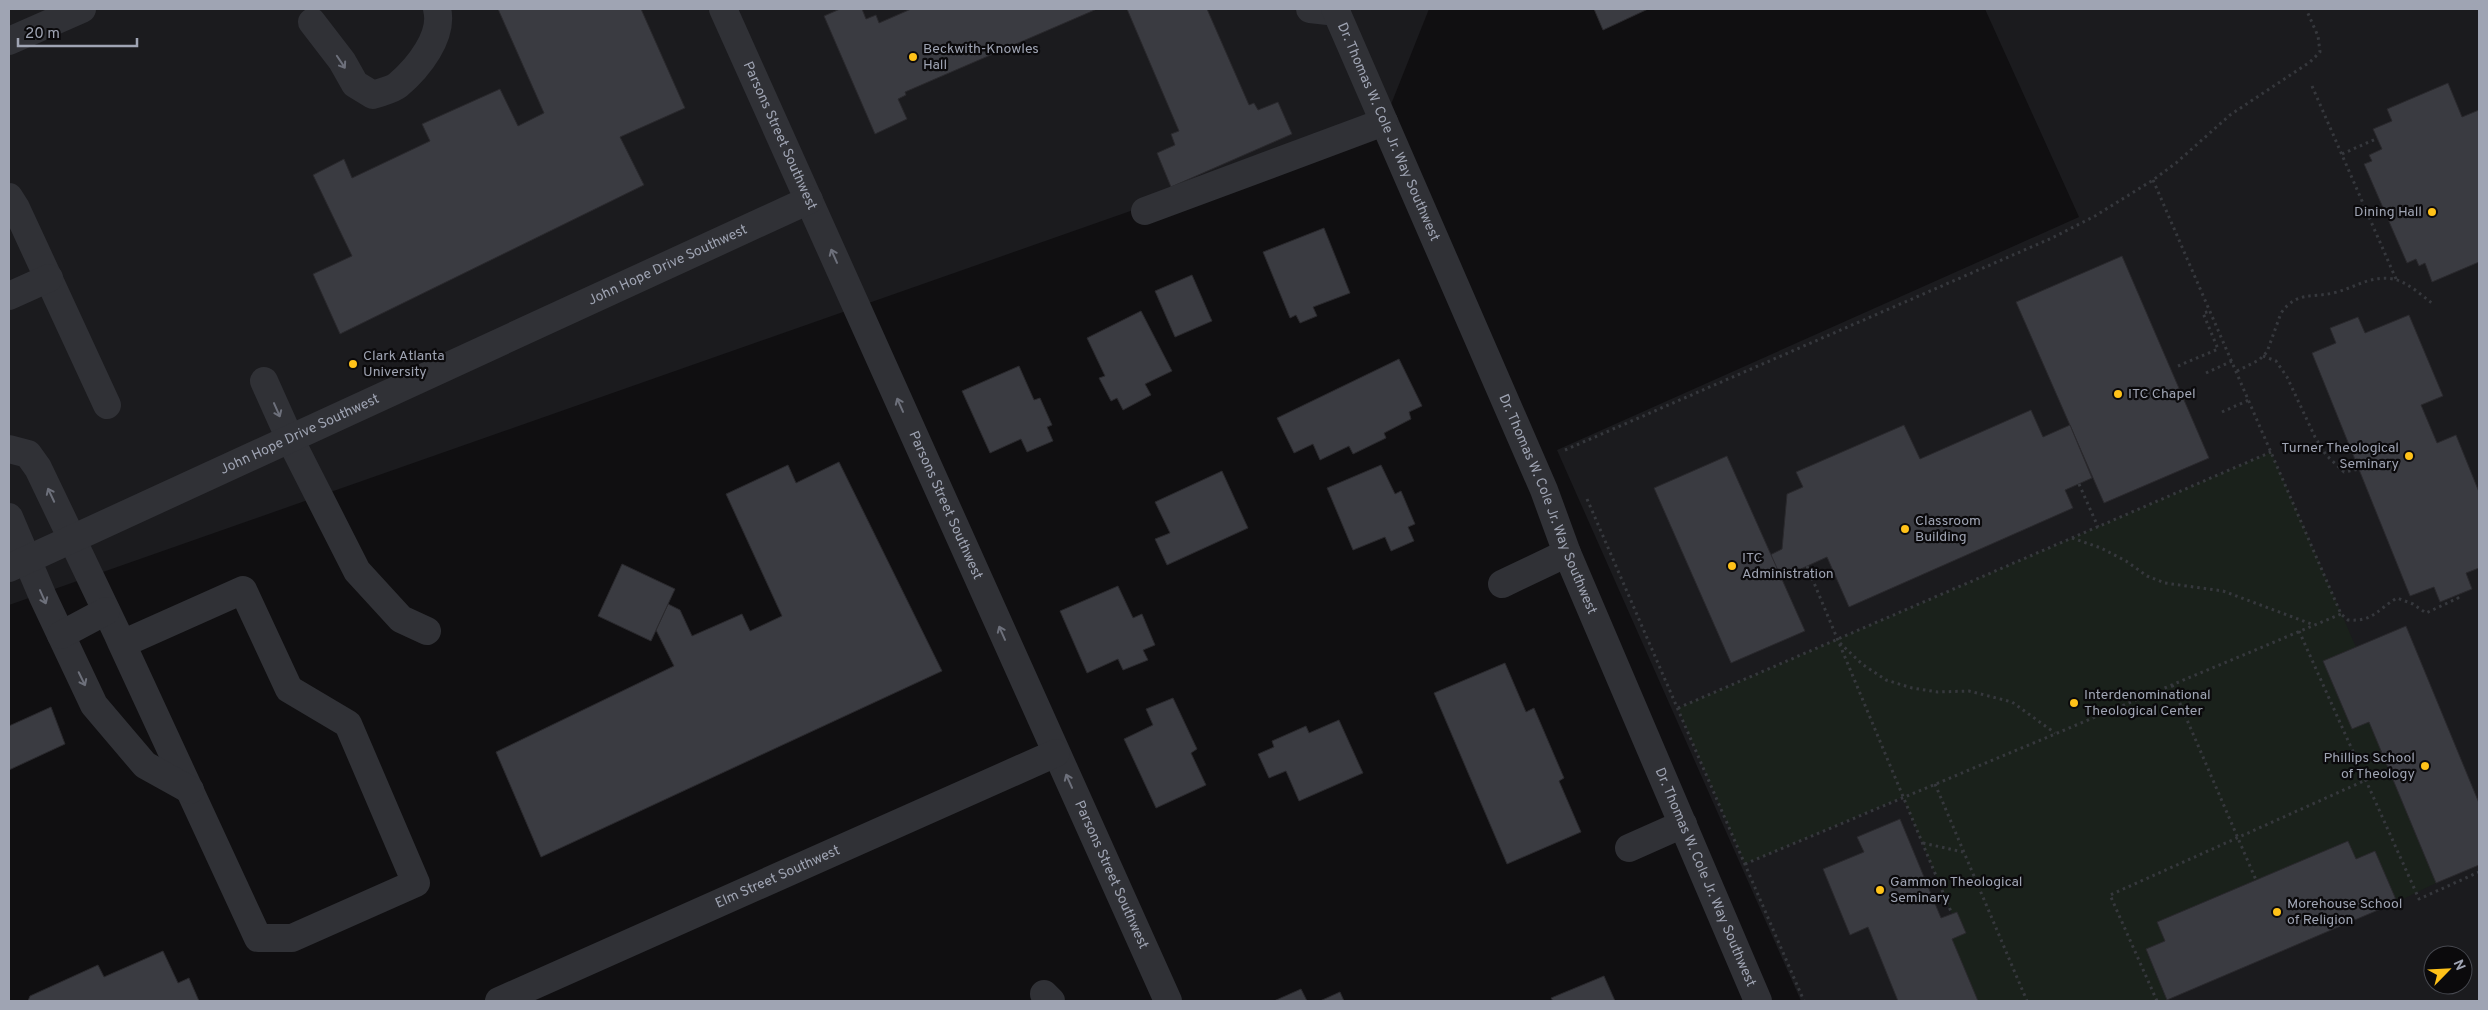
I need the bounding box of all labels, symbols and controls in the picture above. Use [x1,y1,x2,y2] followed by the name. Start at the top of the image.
[18,15,136,47] scale bar
[1333,20,1443,244] street label: Dr. Thomas W. Cole Jr. Way Southwest
[25,25,60,44] text: 20 m
[923,41,1039,74] place label: Beckwith-Knowles Hall
[907,51,919,63] marker: Beckwith-Knowles Hall
[336,54,346,68] one-way arrow
[739,59,821,213] street label: Parsons Street Southwest
[2354,204,2422,221] place label: Dining Hall
[2426,206,2438,218] marker: Dining Hall
[585,221,750,309] street label: John Hope Drive Southwest
[828,249,838,264] one-way arrow
[363,348,445,381] place label: Clark Atlanta University
[347,358,359,370] marker: Clark Atlanta University
[2128,386,2196,403] place label: ITC Chapel
[2112,388,2124,400] marker: ITC Chapel
[217,390,382,478] street label: John Hope Drive Southwest
[1495,391,1601,617] street label: Dr. Thomas W. Cole Jr. Way Southwest
[895,398,905,413] one-way arrow
[272,402,282,417] one-way arrow
[905,428,986,582] street label: Parsons Street Southwest
[2281,440,2399,473] place label: Turner Theological Seminary
[2403,450,2415,462] marker: Turner Theological Seminary
[46,488,55,503] one-way arrow
[1915,513,1981,546] place label: Classroom Building
[1899,523,1911,535] marker: Classroom Building
[1742,550,1834,583] place label: ITC Administration
[1726,560,1738,572] marker: ITC Administration
[39,589,49,604] one-way arrow
[997,626,1007,641] one-way arrow
[77,671,87,686] one-way arrow
[2084,687,2211,720] place label: Interdenominational Theological Center
[2068,697,2080,709] marker: Interdenominational Theological Center
[2323,750,2415,783] place label: Phillips School of Theology
[2419,760,2431,772] marker: Phillips School of Theology
[1651,765,1759,989] street label: Dr. Thomas W. Cole Jr. Way Southwest
[1063,774,1073,789] one-way arrow
[1071,798,1152,952] street label: Parsons Street Southwest
[713,842,843,912] street label: Elm Street Southwest
[1890,874,2023,907] place label: Gammon Theological Seminary
[1874,884,1886,896] marker: Gammon Theological Seminary
[2287,896,2402,929] place label: Morehouse School of Religion
[2271,906,2283,918] marker: Morehouse School of Religion
[2423,945,2473,995] north arrow
[2449,957,2468,973] text: N

